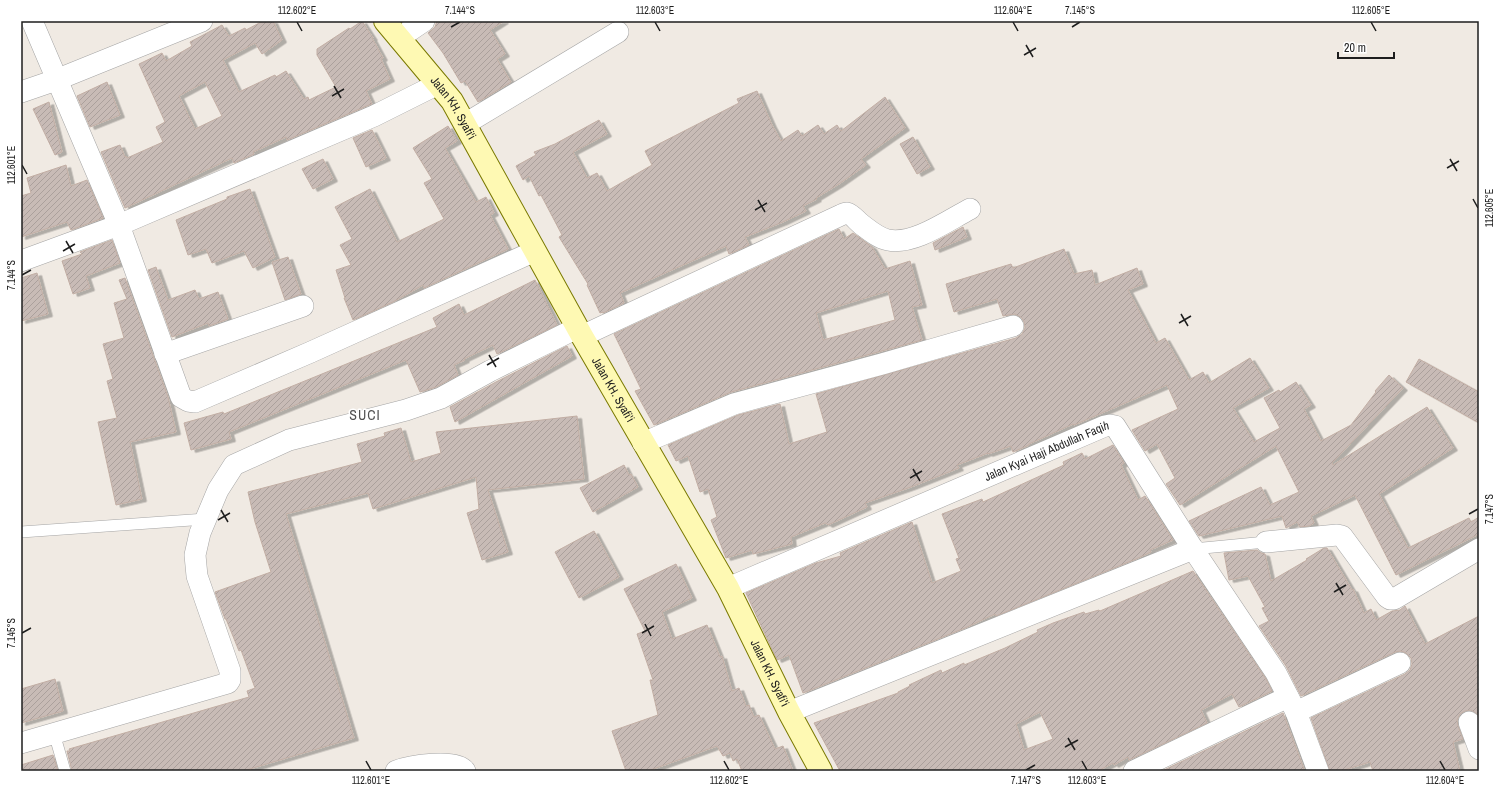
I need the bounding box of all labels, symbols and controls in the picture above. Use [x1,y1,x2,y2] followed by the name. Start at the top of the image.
[278,4,316,17] text: 112.602°E
[445,4,476,17] text: 7.144°S
[636,4,674,17] text: 112.603°E
[994,4,1032,17] text: 112.604°E
[1065,4,1096,17] text: 7.145°S
[1352,4,1390,17] text: 112.605°E
[1338,34,1394,60] scale bar
[1344,40,1366,56] text: 20 m
[427,73,480,142] street label: Jalan KH. Syafi'i
[5,146,18,184] text: 112.601°E
[1483,189,1496,227] text: 112.605°E
[5,259,18,290] text: 7.144°S
[588,354,638,425] street label: Jalan KH. Syafi'i
[349,406,381,424] district label: SUCI
[982,417,1110,485] street label: Jalan Kyai Haji Abdullah Faqih
[1483,493,1496,524] text: 7.147°S
[5,617,18,648] text: 7.145°S
[747,637,793,709] street label: Jalan KH. Syafi'i
[352,774,390,787] text: 112.601°E
[710,774,748,787] text: 112.602°E
[1011,774,1042,787] text: 7.147°S
[1068,774,1106,787] text: 112.603°E
[1426,774,1464,787] text: 112.604°E

